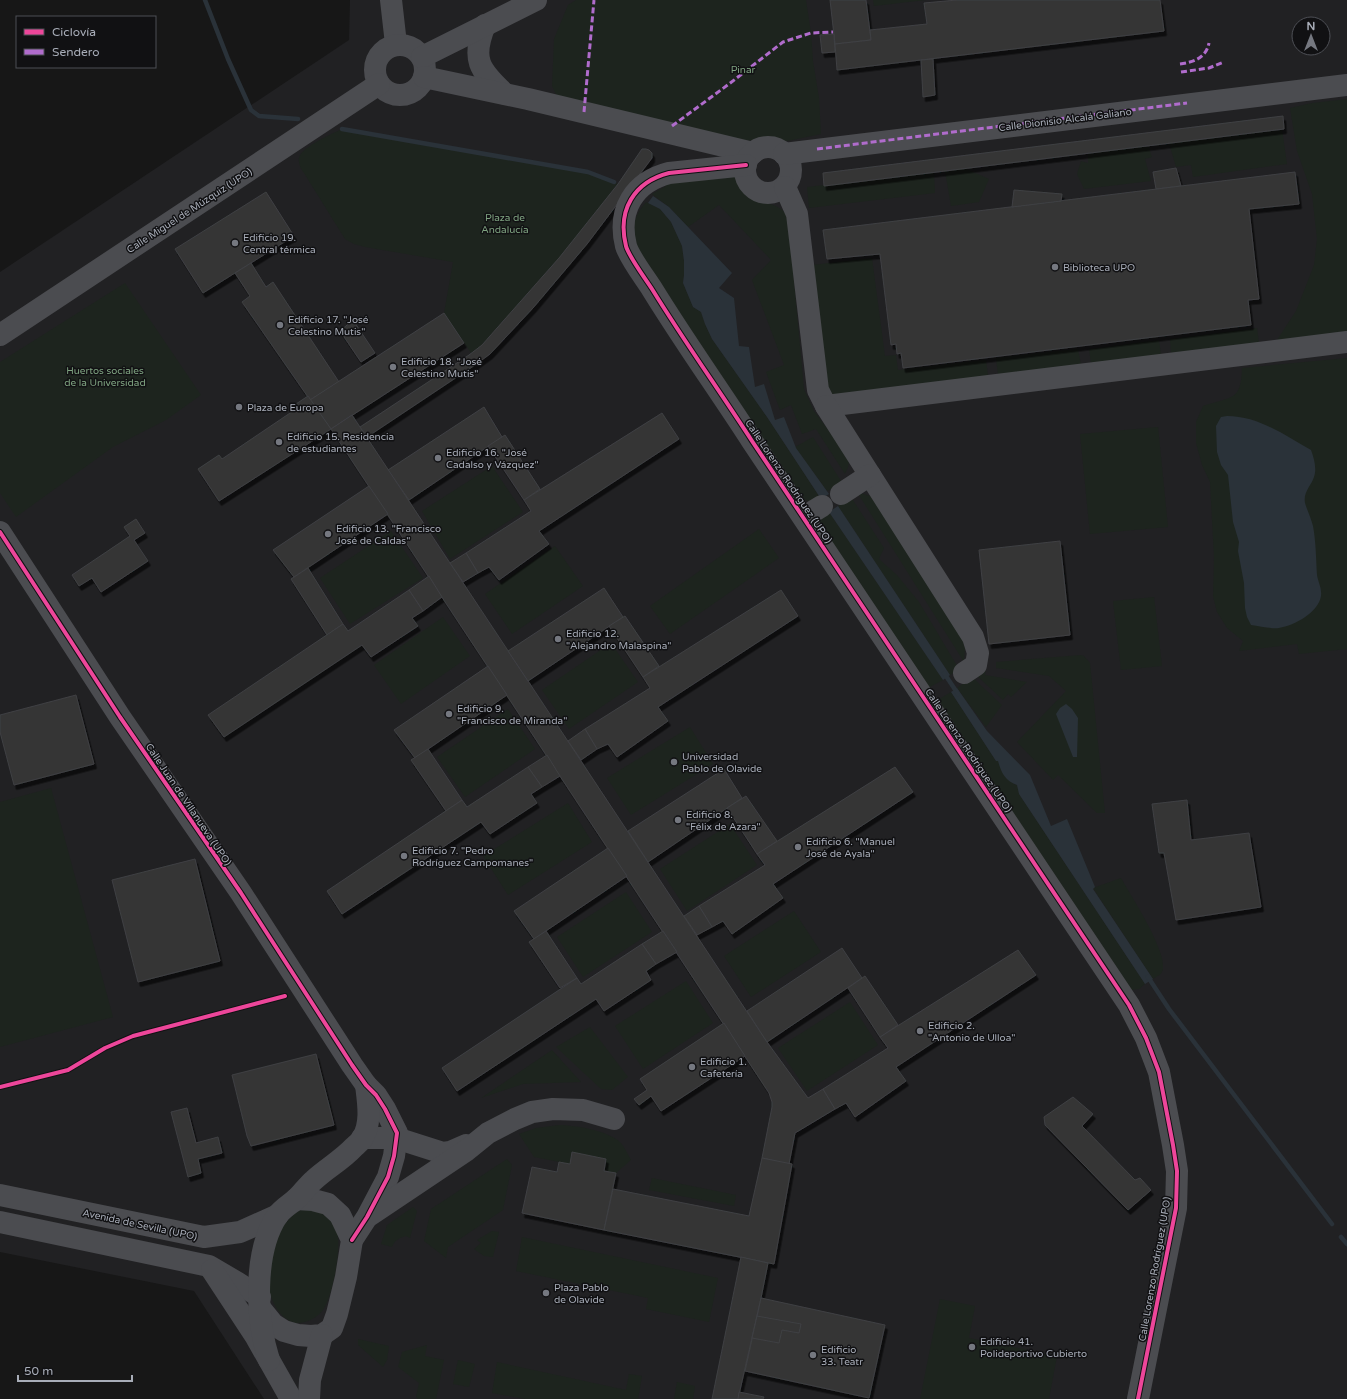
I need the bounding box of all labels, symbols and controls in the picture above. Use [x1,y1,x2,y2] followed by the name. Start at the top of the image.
[16,16,156,68] legend
[1291,16,1331,56] north arrow
[1307,20,1315,33] text: N
[52,25,96,39] text: Ciclovía
[52,45,100,59] text: Sendero
[731,64,756,76] park label: Pinar
[998,106,1132,134] street label: Calle Dionisio Alcalá Galiano
[125,166,254,256] street label: Calle Miguel de Múzquiz (UPO)
[481,212,529,236] park label: Plaza de Andalucía
[243,232,316,256] place label: Edificio 19. Central térmica
[230,238,240,248] marker: Edificio 19. Central térmica
[1050,262,1060,272] marker: Biblioteca UPO
[1063,262,1135,274] place label: Biblioteca UPO
[288,314,369,338] place label: Edificio 17. "José Celestino Mutis"
[275,320,285,330] marker: Edificio 17. "José Celestino Mutis"
[401,356,482,380] place label: Edificio 18. "José Celestino Mutis"
[388,362,398,372] marker: Edificio 18. "José Celestino Mutis"
[64,365,146,389] park label: Huertos sociales de la Universidad
[234,402,244,412] marker: Plaza de Europa
[247,402,324,414] place label: Plaza de Europa
[742,417,834,546] street label: Calle Lorenzo Rodríguez (UPO)
[287,431,394,455] place label: Edificio 15. Residencia de estudiantes
[274,437,284,447] marker: Edificio 15. Residencia de estudiantes
[446,447,539,471] place label: Edificio 16. "José Cadalso y Vázquez"
[433,453,443,463] marker: Edificio 16. "José Cadalso y Vázquez"
[336,523,441,547] place label: Edificio 13. "Francisco José de Caldas"
[323,529,333,539] marker: Edificio 13. "Francisco José de Caldas"
[566,628,671,652] place label: Edificio 12. "Alejandro Malaspina"
[553,634,563,644] marker: Edificio 12. "Alejandro Malaspina"
[922,686,1014,815] street label: Calle Lorenzo Rodríguez (UPO)
[457,703,567,727] place label: Edificio 9. "Francisco de Miranda"
[444,709,454,719] marker: Edificio 9. "Francisco de Miranda"
[143,741,234,868] street label: Calle Juan de Villanueva (UPO)
[682,751,762,775] place label: Universidad Pablo de Olavide
[669,757,679,767] marker: Universidad Pablo de Olavide
[686,809,761,833] place label: Edificio 8. "Félix de Azara"
[673,815,683,825] marker: Edificio 8. "Félix de Azara"
[806,836,895,860] place label: Edificio 6. "Manuel José de Ayala"
[793,842,803,852] marker: Edificio 6. "Manuel José de Ayala"
[412,845,533,869] place label: Edificio 7. "Pedro Rodríguez Campomanes"
[399,851,409,861] marker: Edificio 7. "Pedro Rodríguez Campomanes"
[928,1020,1015,1044] place label: Edificio 2. "Antonio de Ulloa"
[915,1026,925,1036] marker: Edificio 2. "Antonio de Ulloa"
[700,1056,747,1080] place label: Edificio 1. Cafetería
[687,1062,697,1072] marker: Edificio 1. Cafetería
[1136,1196,1174,1342] street label: Calle Lorenzo Rodríguez (UPO)
[81,1207,198,1243] street label: Avenida de Sevilla (UPO)
[554,1282,609,1306] place label: Plaza Pablo de Olavide
[541,1288,551,1298] marker: Plaza Pablo de Olavide
[980,1336,1087,1360] place label: Edificio 41. Polideportivo Cubierto
[967,1342,977,1352] marker: Edificio 41. Polideportivo Cubierto
[821,1344,863,1368] place label: Edificio 33. Teatr
[808,1350,818,1360] marker: Edificio 33. Teatr
[18,1357,132,1383] scale bar
[24,1364,53,1378] text: 50 m

